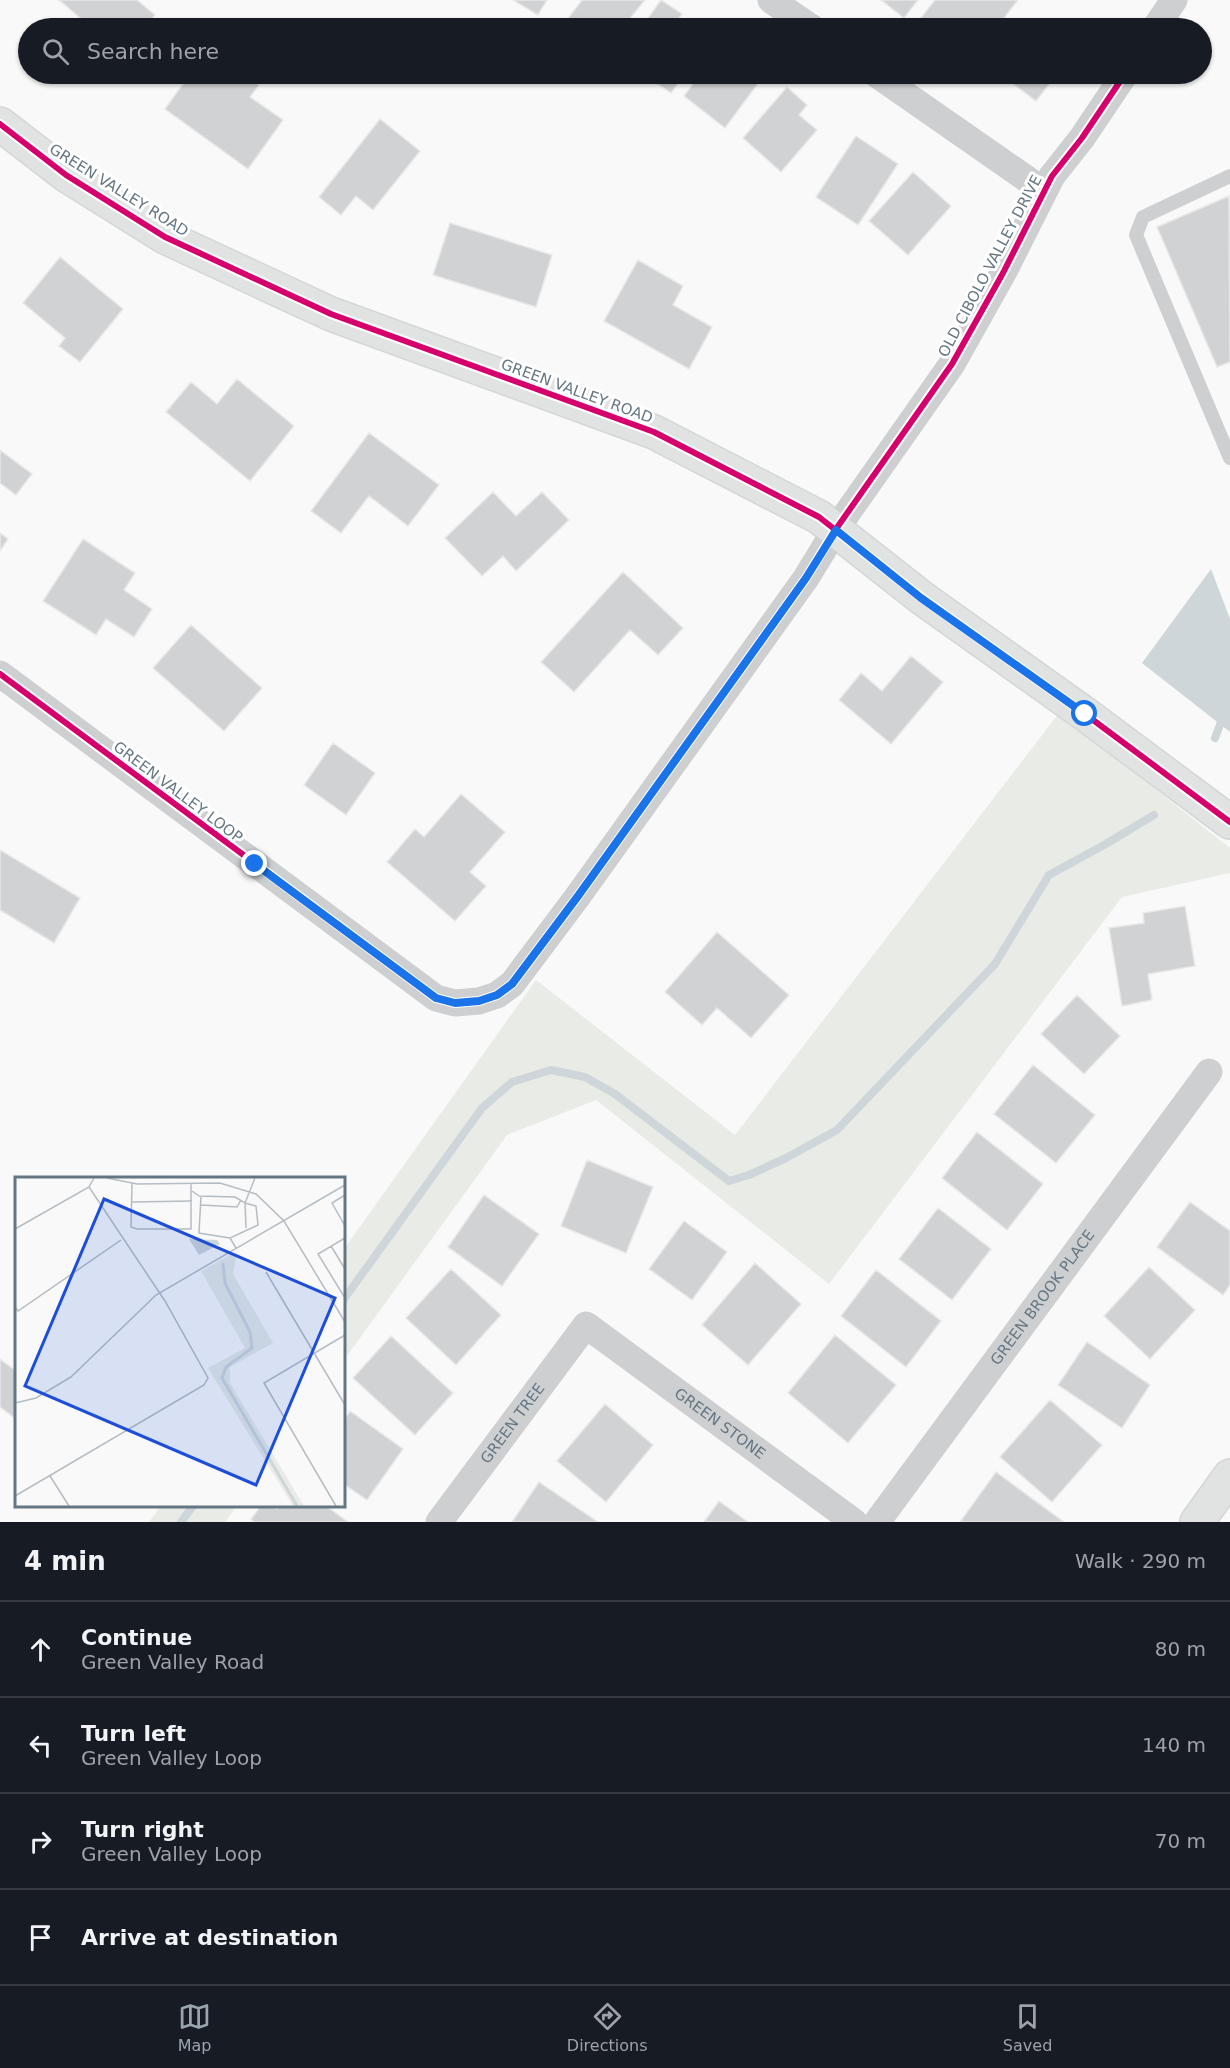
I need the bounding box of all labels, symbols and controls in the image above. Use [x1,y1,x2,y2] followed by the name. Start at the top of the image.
[18,18,1212,84] search box
[39,35,72,68] icon: search
[87,39,219,64] text: Search here
[46,140,192,240] street label: GREEN VALLEY ROAD
[934,172,1046,360] street label: OLD CIBOLO VALLEY DRIVE
[499,355,655,427] street label: GREEN VALLEY ROAD
[1071,700,1097,726] route start
[110,738,246,846] street label: GREEN VALLEY LOOP
[241,850,267,876] route end
[15,1177,345,1507] inset map
[987,1226,1098,1369] street label: GREEN BROOK PLACE
[477,1380,548,1467] street label: GREEN TREE
[671,1384,769,1463] street label: GREEN STONE
[24,1546,106,1576] text: 4 min
[1075,1549,1206,1573] text: Walk · 290 m
[81,1625,192,1650] text: Continue
[24,1633,57,1666] icon: ahead
[1155,1637,1206,1661] text: 80 m
[81,1650,264,1674] text: Green Valley Road
[81,1721,186,1746] text: Turn left
[24,1729,57,1762] icon: left
[1142,1733,1206,1757] text: 140 m
[81,1746,262,1770] text: Green Valley Loop
[81,1817,204,1842] text: Turn right
[24,1825,57,1858] icon: right
[1155,1829,1206,1853] text: 70 m
[81,1842,262,1866] text: Green Valley Loop
[24,1921,57,1954] icon: arrive
[81,1925,338,1950] text: Arrive at destination
[178,2000,211,2055] tab: Map
[567,2000,647,2055] tab: Directions
[1003,2000,1052,2055] tab: Saved

